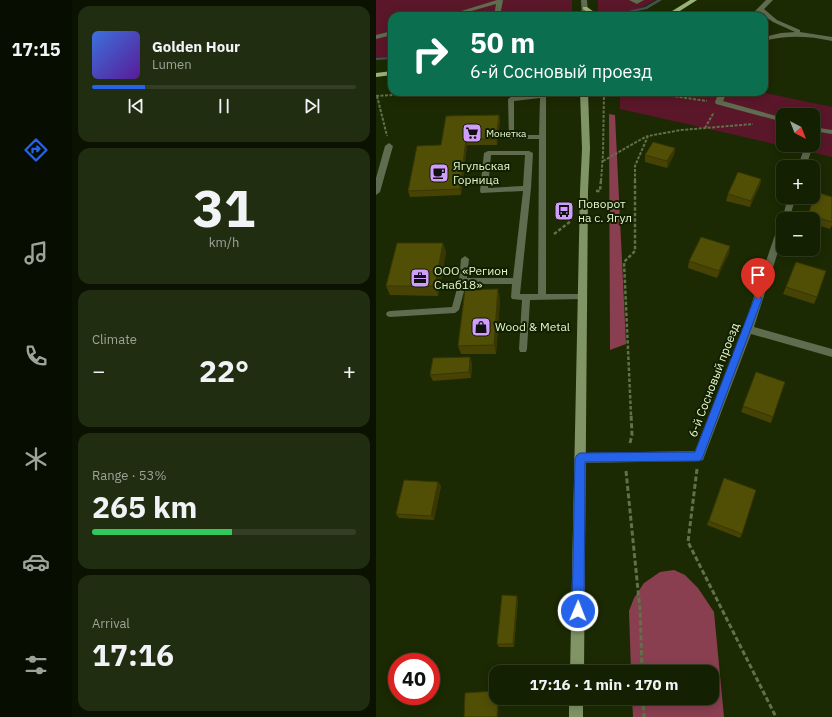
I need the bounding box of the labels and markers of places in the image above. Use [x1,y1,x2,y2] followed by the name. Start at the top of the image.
[461,122,483,144] supermarket icon: Монетка
[486,127,527,140] place label: Монетка
[453,158,510,187] place label: Ягульская Горница
[428,162,450,184] cafe icon: Ягульская Горница
[578,196,632,225] place label: Поворот на с. Ягул
[553,200,575,222] bus stop icon: Поворот на с. Ягул
[741,258,775,299] pin
[434,263,508,292] place label: ООО «Регион Снаб18»
[409,267,431,289] office icon: ООО «Регион Снаб18»
[470,316,492,338] shop icon: Wood & Metal
[495,319,570,334] place label: Wood & Metal

